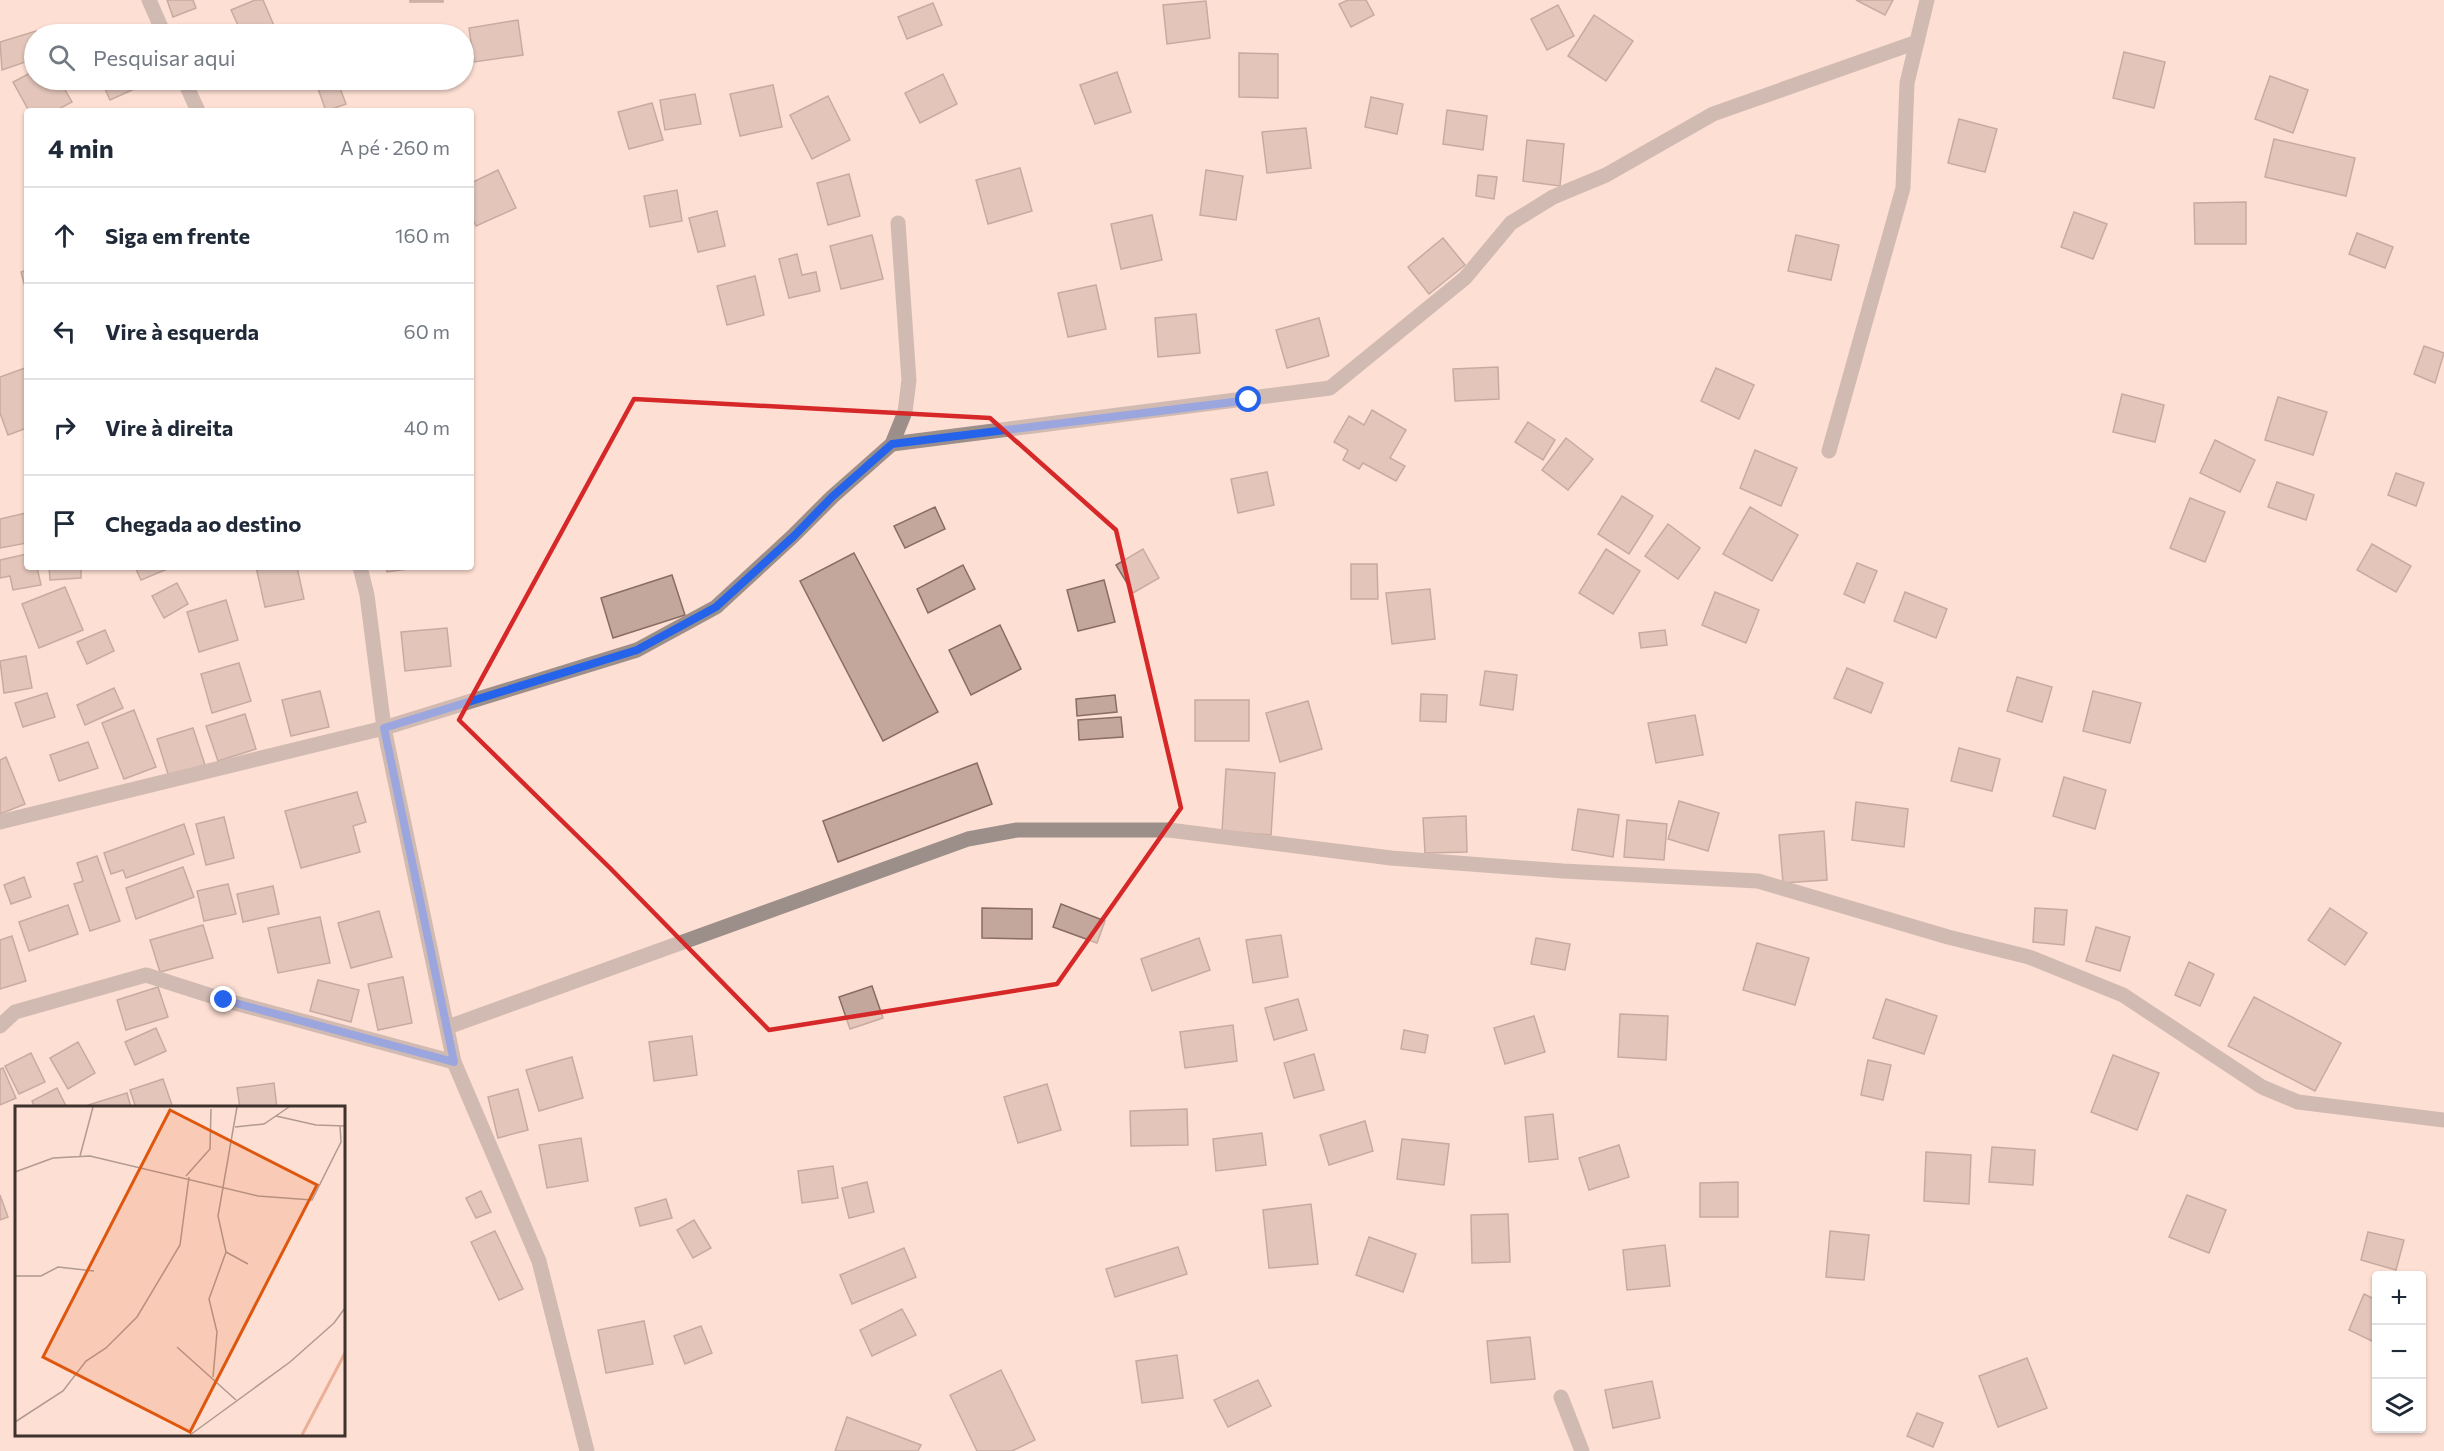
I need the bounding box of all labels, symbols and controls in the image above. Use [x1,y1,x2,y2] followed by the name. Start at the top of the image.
[24,24,474,90] search box
[45,41,78,74] icon: search
[93,44,236,71] text: Pesquisar aqui
[48,132,114,163] text: 4 min
[340,135,450,159] text: A pé · 260 m
[48,219,81,252] icon: ahead
[105,222,250,249] text: Siga em frente
[395,223,450,247] text: 160 m
[48,315,81,348] icon: left
[105,318,259,345] text: Vire à esquerda
[404,319,450,343] text: 60 m
[1235,386,1261,412] route start
[48,411,81,444] icon: right
[105,414,233,441] text: Vire à direita
[404,415,450,439] text: 40 m
[48,507,81,540] icon: arrive
[105,510,301,537] text: Chegada ao destino
[210,986,236,1012] route end
[15,1106,345,1436] inset map
[2372,1271,2426,1433] map controls
[2372,1271,2426,1325] button: +
[2372,1325,2426,1379] button: −
[2372,1379,2426,1433] button: layers

